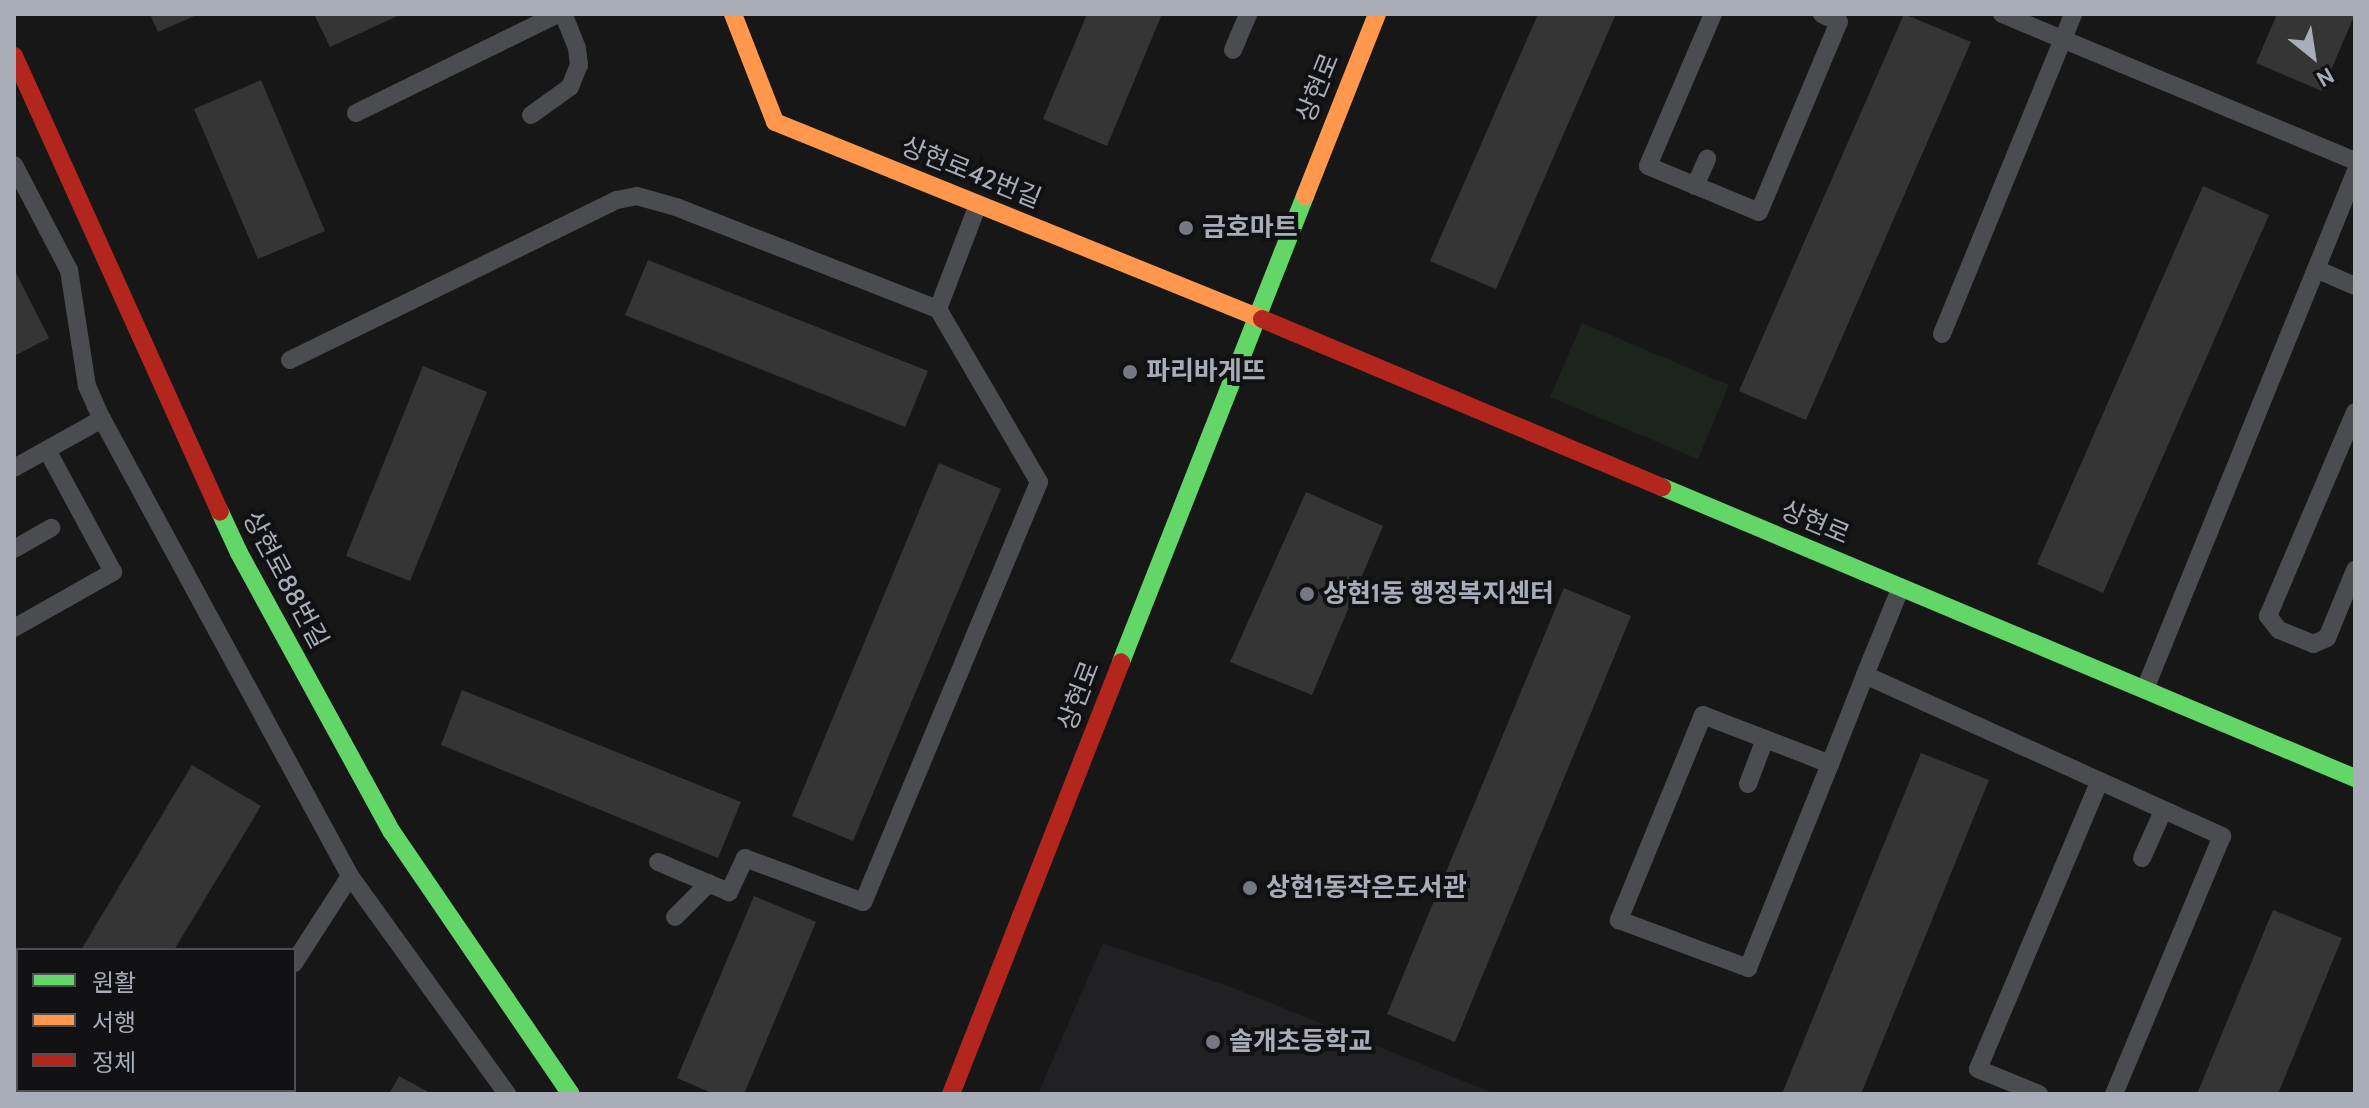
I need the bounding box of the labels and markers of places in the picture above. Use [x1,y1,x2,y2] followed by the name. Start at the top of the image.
[1202,212,1298,244] place label: 금호마트
[1177,219,1195,237] marker: 금호마트
[1146,356,1266,388] place label: 파리바게뜨
[1121,363,1139,381] marker: 파리바게뜨
[1323,578,1554,610] place label: 상현1동 행정복지센터
[1298,585,1316,603] marker: 상현1동 행정복지센터
[1266,872,1467,904] place label: 상현1동작은도서관
[1241,879,1259,897] marker: 상현1동작은도서관
[1229,1026,1373,1058] place label: 솔개초등학교
[1204,1033,1222,1051] marker: 솔개초등학교

